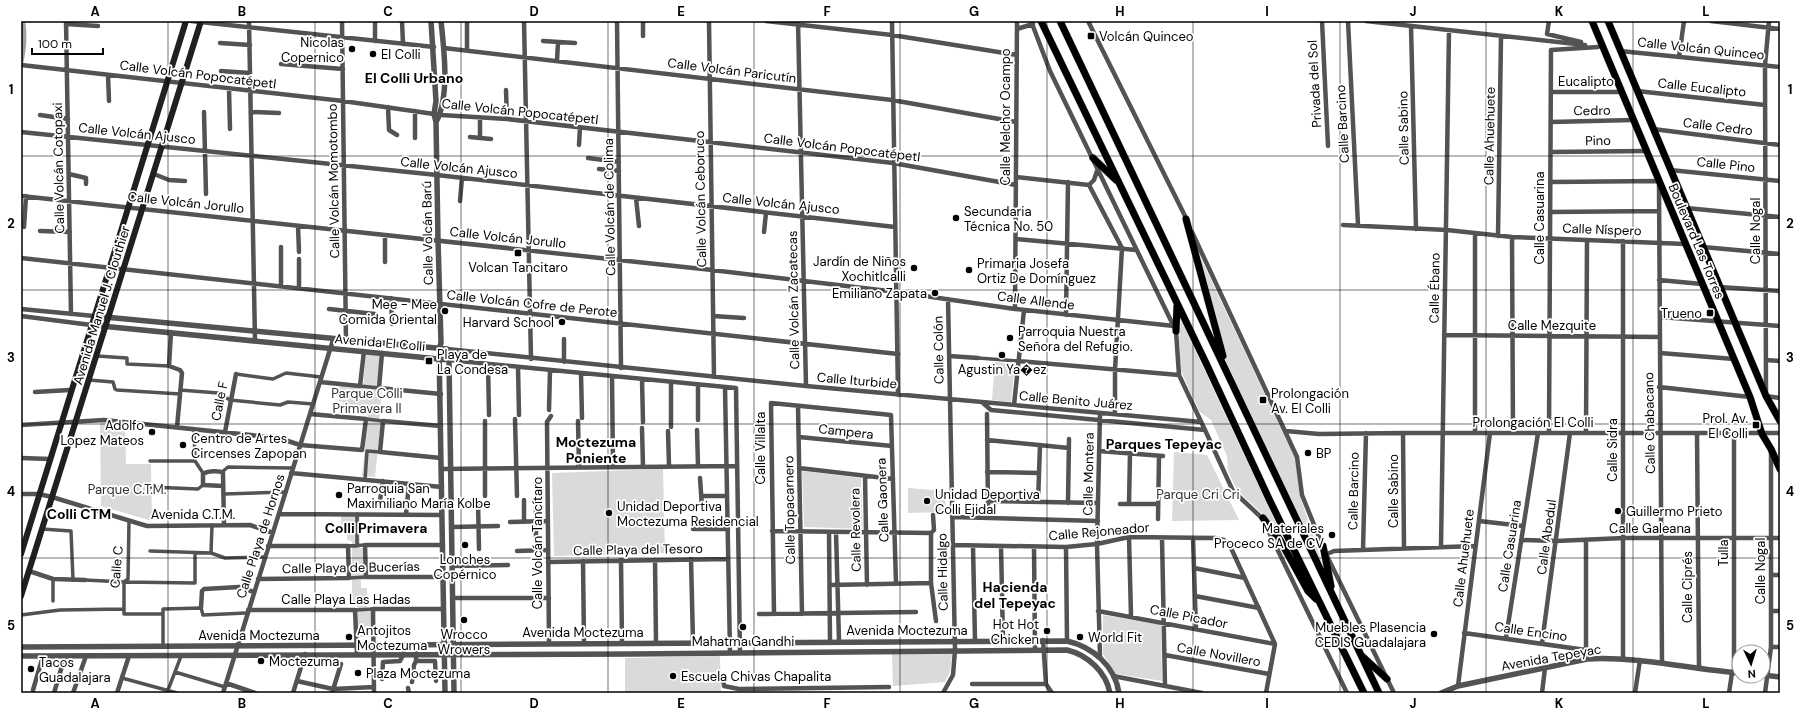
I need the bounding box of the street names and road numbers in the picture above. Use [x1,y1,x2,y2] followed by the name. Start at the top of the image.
[1637,33,1766,64] street label: Calle Volcán Quinceo
[1304,40,1325,128] street label: Privada del Sol
[997,48,1014,186] street label: Calle Melchor Ocampo
[667,54,797,87] street label: Calle Volcán Paricutín
[119,56,277,93] street label: Calle Volcán Popocatépetl
[1558,73,1614,90] street label: Eucalipto
[1657,74,1747,101] street label: Calle Eucalipto
[1332,84,1353,163] street label: Calle Barcino
[1480,87,1499,185] street label: Calle Ahuehuete
[1394,91,1413,165] street label: Calle Sabino
[441,95,599,128] street label: Calle Volcán Popocatépetl
[49,102,68,234] street label: Calle Volcán Cotopaxi
[1573,102,1611,119] street label: Cedro
[324,103,343,258] street label: Calle Volcán Momotombo
[1682,114,1754,139] street label: Calle Cedro
[77,119,197,148] street label: Calle Volcán Ajusco
[763,129,921,166] street label: Calle Volcán Popocatépetl
[691,130,710,268] street label: Calle Volcán Ceboruco
[1585,132,1611,149] street label: Pino
[600,138,619,276] street label: Calle Volcán de Colima
[399,153,519,182] street label: Calle Volcán Ajusco
[1696,153,1756,176] street label: Calle Pino
[1531,172,1548,264] street label: Calle Casuarina
[418,181,437,285] street label: Calle Volcán Barú
[1665,181,1729,302] street label: Boulevard Las Torres
[127,188,245,217] street label: Calle Volcán Jorullo
[721,189,841,218] street label: Calle Volcán Ajusco
[1747,198,1764,264] street label: Calle Nogal
[1562,220,1642,239] street label: Calle Níspero
[69,223,134,387] street label: Avenida Manuel J. Clouthier
[449,223,567,252] street label: Calle Volcán Jorullo
[784,231,803,369] street label: Calle Volcán Zacatecas
[1424,252,1444,324] street label: Calle Ébano
[446,286,618,321] street label: Calle Volcán Cofre de Perote
[996,287,1076,314] street label: Calle Allende
[929,316,948,384] street label: Calle Colón
[1508,317,1596,334] street label: Calle Mezquite
[334,330,426,355] street label: Avenida El Colli
[816,369,898,392] street label: Calle Iturbide
[1640,372,1659,474] street label: Calle Chabacano
[207,380,232,422] street label: Calle F
[1019,387,1133,414] street label: Calle Benito Juárez
[752,412,769,484] street label: Calle Villalta
[1472,414,1594,431] street label: Prolongación El Colli
[1604,418,1621,482] street label: Calle Sidra
[818,420,874,443] street label: Campera
[1079,432,1098,516] street label: Calle Montera
[1344,451,1363,530] street label: Calle Barcino
[1385,454,1402,528] street label: Calle Sabino
[780,455,799,564] street label: Calle Topacarnero
[873,458,892,542] street label: Calle Gaonera
[232,472,289,600] street label: Calle Playa de Hornos
[529,476,546,609] street label: Calle Volcán Tancítaro
[846,488,865,572] street label: Calle Revolera
[1533,498,1560,576] street label: Calle Abedul
[1494,499,1525,593] street label: Calle Casuarina
[151,506,236,523] street label: Avenida C.T.M.
[1449,508,1478,608] street label: Calle Ahuehuete
[1048,519,1150,544] street label: Calle Rejoneador
[1609,520,1691,537] street label: Calle Galeana
[933,533,952,611] street label: Calle Hidalgo
[1752,538,1769,604] street label: Calle Nogal
[573,540,703,559] street label: Calle Playa del Tesoro
[1715,540,1732,566] street label: Tulla
[106,545,127,589] street label: Calle C
[1679,551,1696,623] street label: Calle Ciprés
[282,558,420,577] street label: Calle Playa de Bucerías
[281,591,411,608] street label: Calle Playa Las Hadas
[1149,601,1229,632] street label: Calle Picador
[1493,618,1569,645] street label: Calle Encino
[846,622,968,639] street label: Avenida Moctezuma
[522,624,644,641] street label: Avenida Moctezuma
[198,627,320,644] street label: Avenida Moctezuma
[1176,639,1262,670] street label: Calle Novillero
[1500,640,1602,675] street label: Avenida Tepeyac

